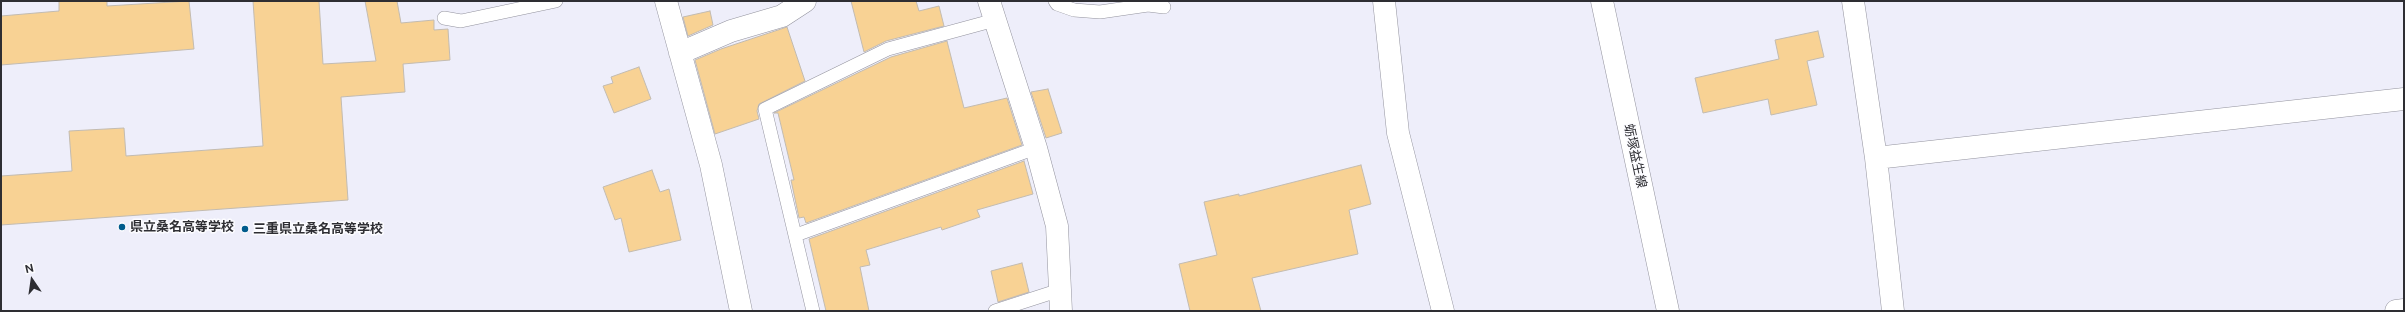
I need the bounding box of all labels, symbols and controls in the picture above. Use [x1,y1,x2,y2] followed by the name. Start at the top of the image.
[1621,123,1649,189] street label: 蛎塚益生線
[130,219,234,235] place label: 県立桑名高等学校
[253,221,383,237] place label: 三重県立桑名高等学校
[117,222,127,232] marker: 県立桑名高等学校
[240,224,250,234] marker: 三重県立桑名高等学校
[12,260,52,300] north arrow
[24,261,35,275] text: N

